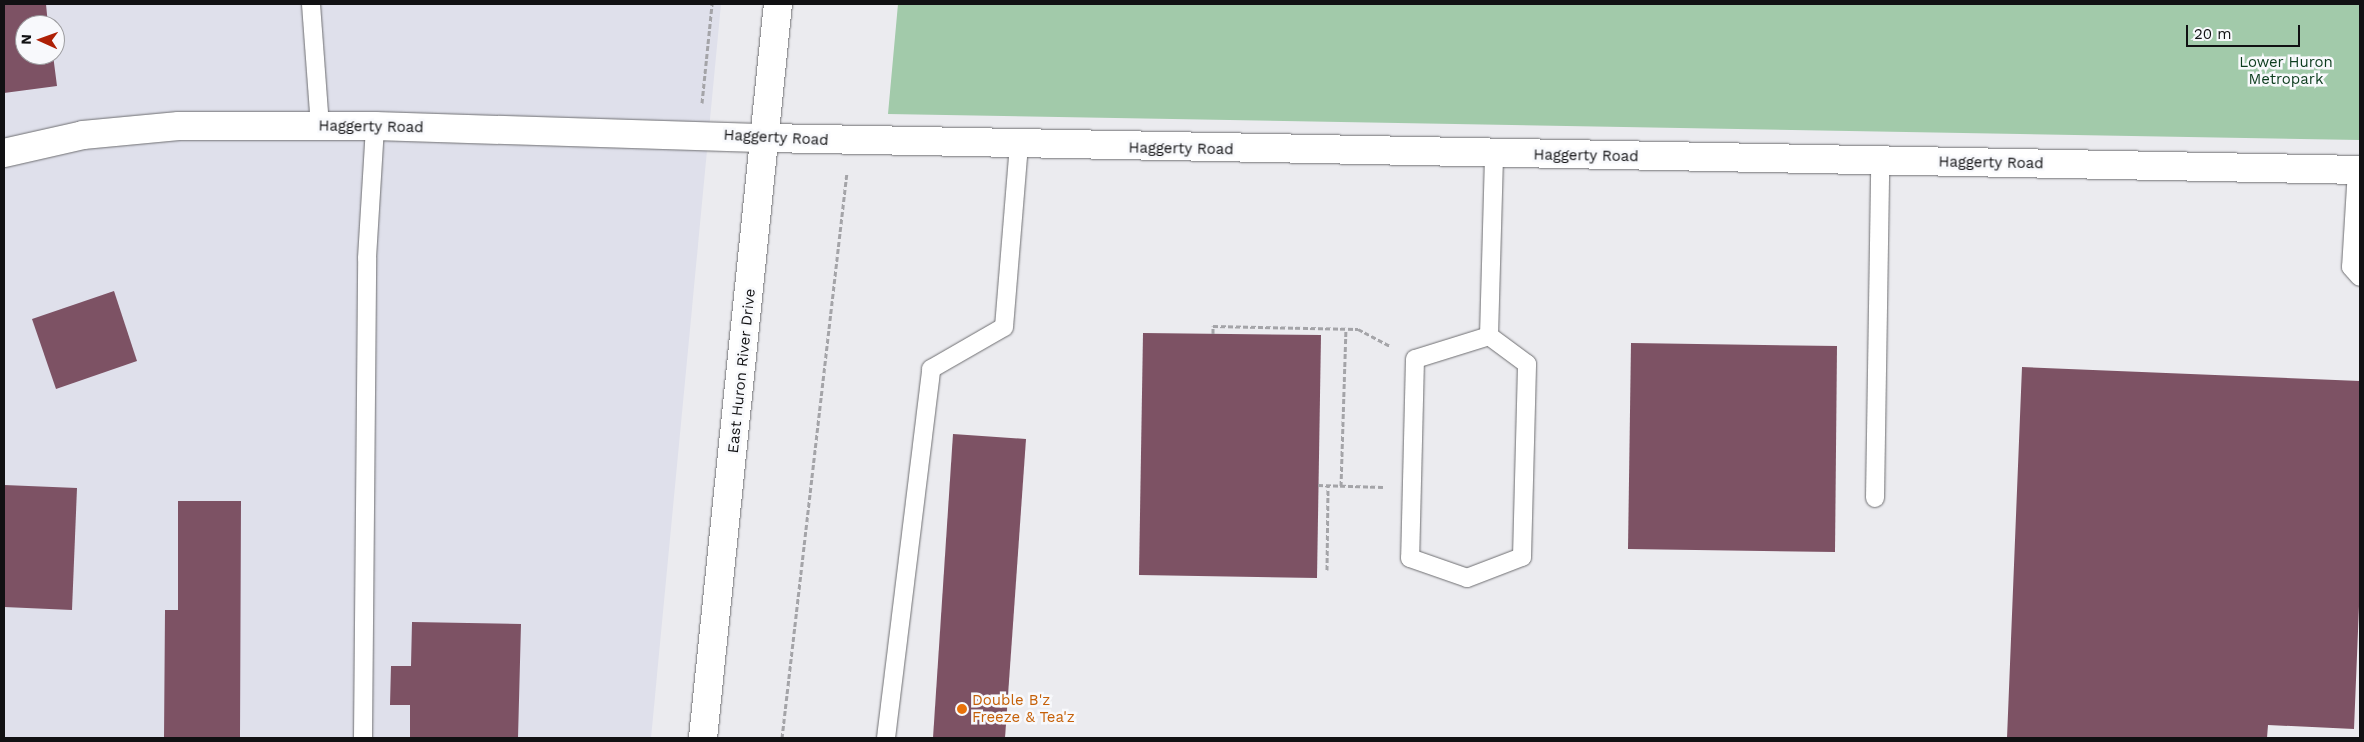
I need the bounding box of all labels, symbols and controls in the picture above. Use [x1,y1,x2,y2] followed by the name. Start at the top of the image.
[15,15,65,65] north arrow
[2189,15,2303,47] scale bar
[2194,25,2232,43] text: 20 m
[18,34,34,45] text: N
[2239,53,2333,88] park label: Lower Huron Metropark
[318,117,424,137] street label: Haggerty Road
[723,126,829,150] street label: Haggerty Road
[1128,139,1234,159] street label: Haggerty Road
[1533,146,1639,166] street label: Haggerty Road
[1938,153,2044,173] street label: Haggerty Road
[724,288,760,454] street label: East Huron River Drive
[972,691,1075,726] place label: Double B'z Freeze & Tea'z
[956,703,968,715] marker: Double B'z Freeze & Tea'z

